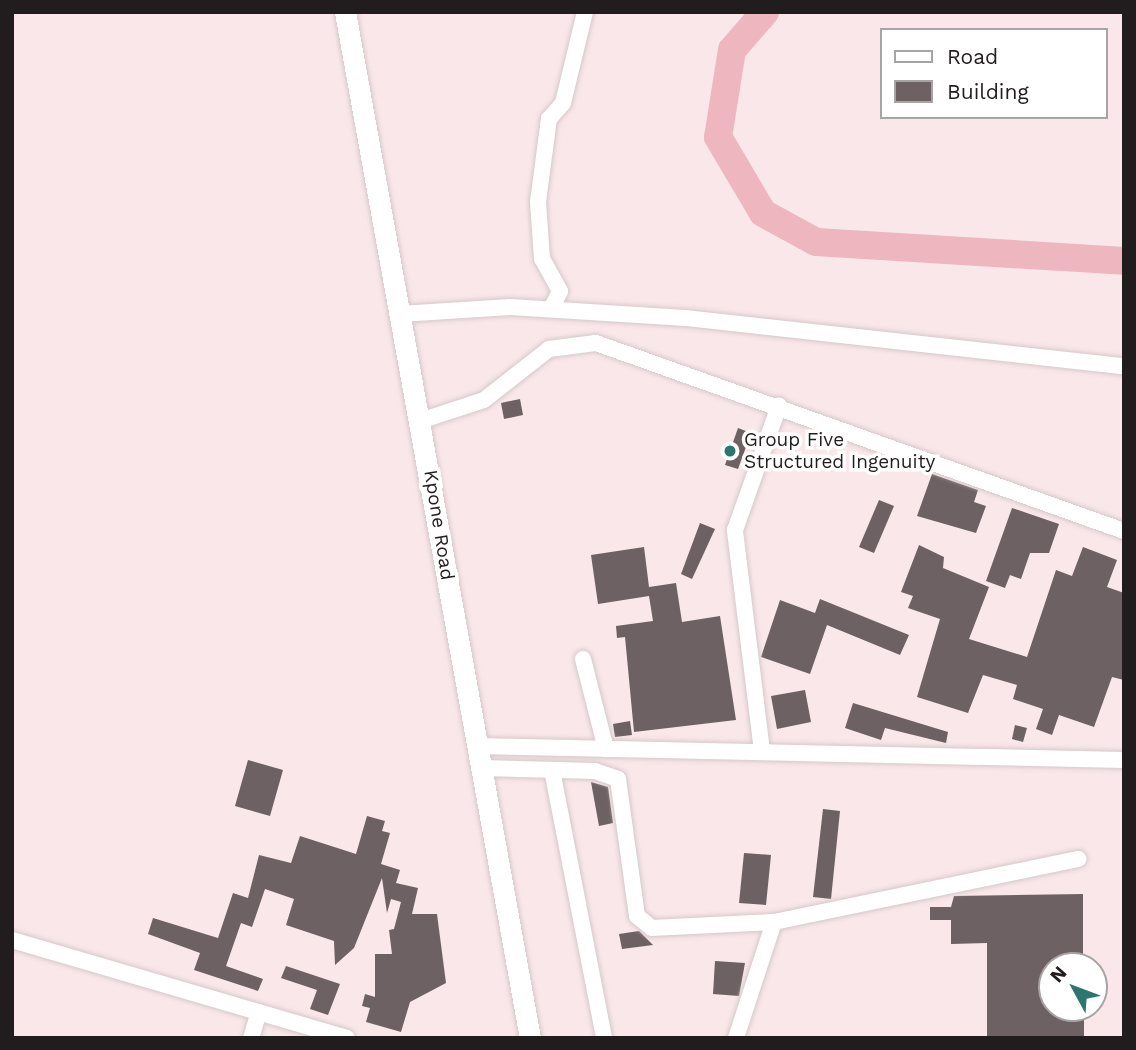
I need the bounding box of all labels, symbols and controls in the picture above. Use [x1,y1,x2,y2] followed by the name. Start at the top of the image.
[880,28,1108,119] legend
[947,44,998,69] text: Road
[947,79,1029,104] text: Building
[744,429,935,473] place label: Group Five Structured Ingenuity
[722,443,738,459] marker: Group Five Structured Ingenuity
[419,468,459,582] street label: Kpone Road
[1038,952,1108,1022] north arrow
[1045,961,1072,987] text: N

